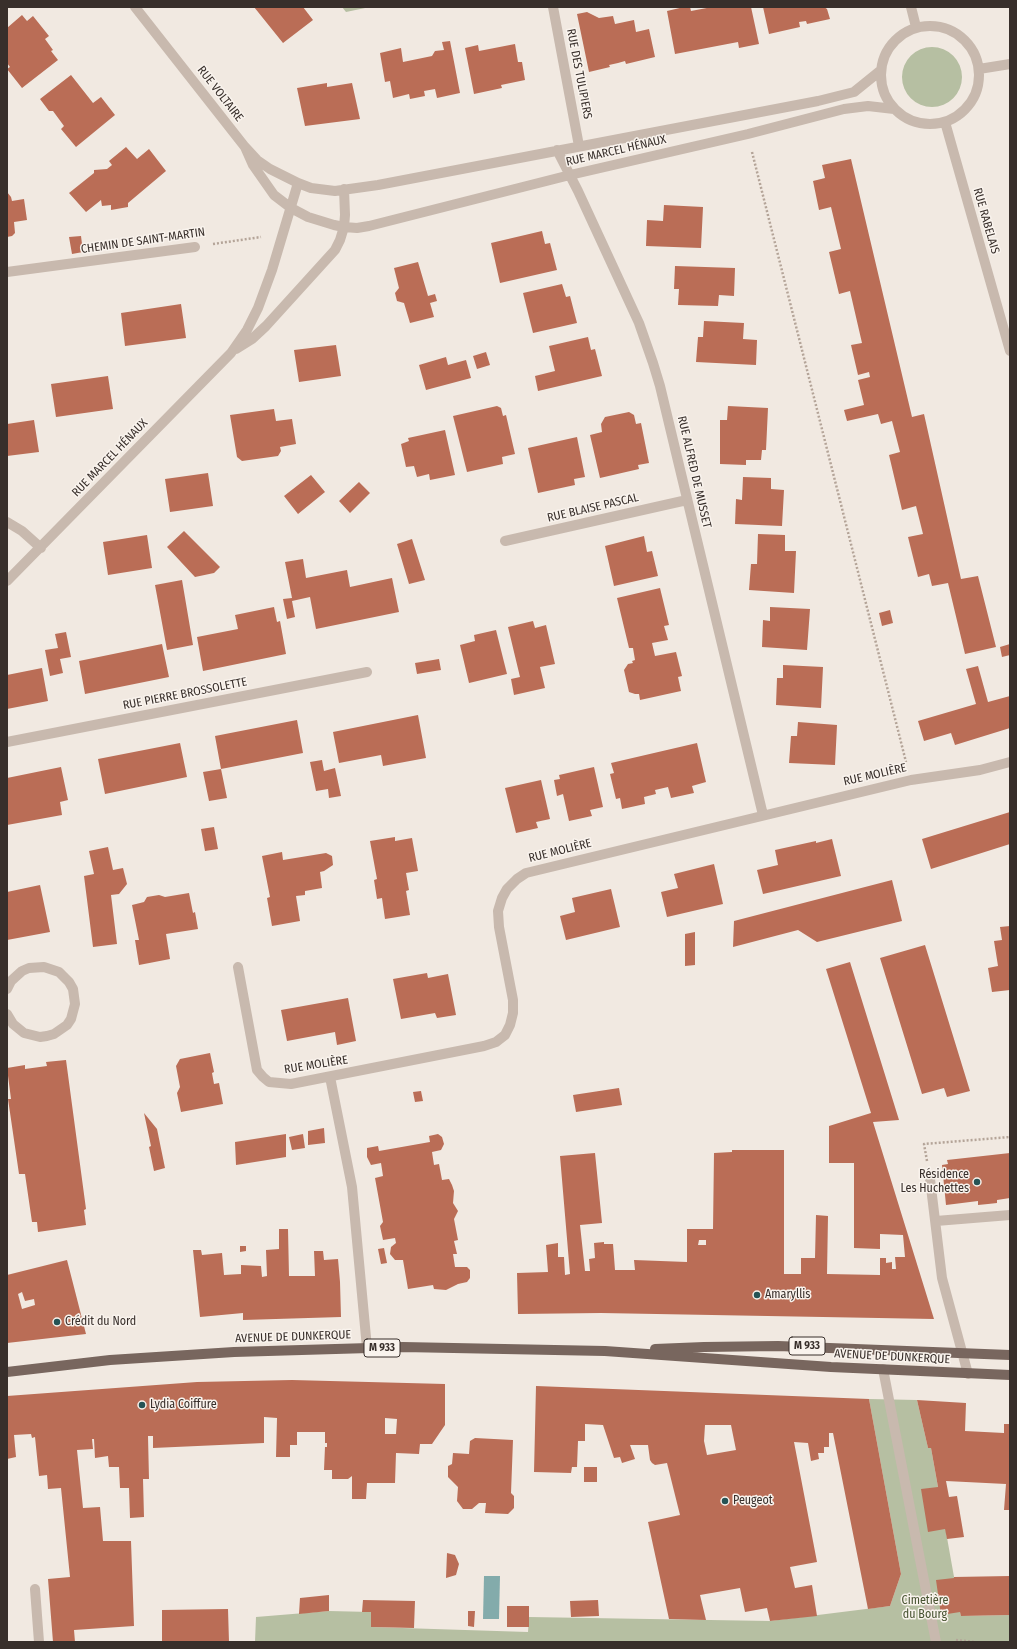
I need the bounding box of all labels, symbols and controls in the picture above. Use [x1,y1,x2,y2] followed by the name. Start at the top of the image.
[563,28,595,120] street label: RUE DES TULIPIERS
[194,63,246,125] street label: RUE VOLTAIRE
[565,132,667,170] street label: RUE MARCEL HÉNAUX
[970,186,1002,256] street label: RUE RABELAIS
[80,225,206,257] street label: CHEMIN DE SAINT-MARTIN
[674,415,714,529] street label: RUE ALFRED DE MUSSET
[69,416,151,500] street label: RUE MARCEL HÉNAUX
[546,490,640,526] street label: RUE BLAISE PASCAL
[122,675,248,713] street label: RUE PIERRE BROSSOLETTE
[842,761,908,789] street label: RUE MOLIÈRE
[527,836,593,866] street label: RUE MOLIÈRE
[283,1053,349,1077] street label: RUE MOLIÈRE
[900,1168,969,1196] place label: Résidence Les Huchettes
[972,1177,982,1187] marker: Résidence Les Huchettes
[765,1288,810,1302] place label: Amaryllis
[752,1290,762,1300] marker: Amaryllis
[65,1315,136,1329] place label: Crédit du Nord
[52,1317,62,1327] marker: Crédit du Nord
[235,1328,351,1346] street label: AVENUE DE DUNKERQUE
[789,1337,825,1355] road number: M 933
[364,1339,400,1357] road number: M 933
[834,1347,950,1367] street label: AVENUE DE DUNKERQUE
[150,1398,217,1412] place label: Lydia Coiffure
[137,1400,147,1410] marker: Lydia Coiffure
[733,1494,773,1508] place label: Peugeot
[720,1496,730,1506] marker: Peugeot
[902,1594,948,1622] park label: Cimetière du Bourg

